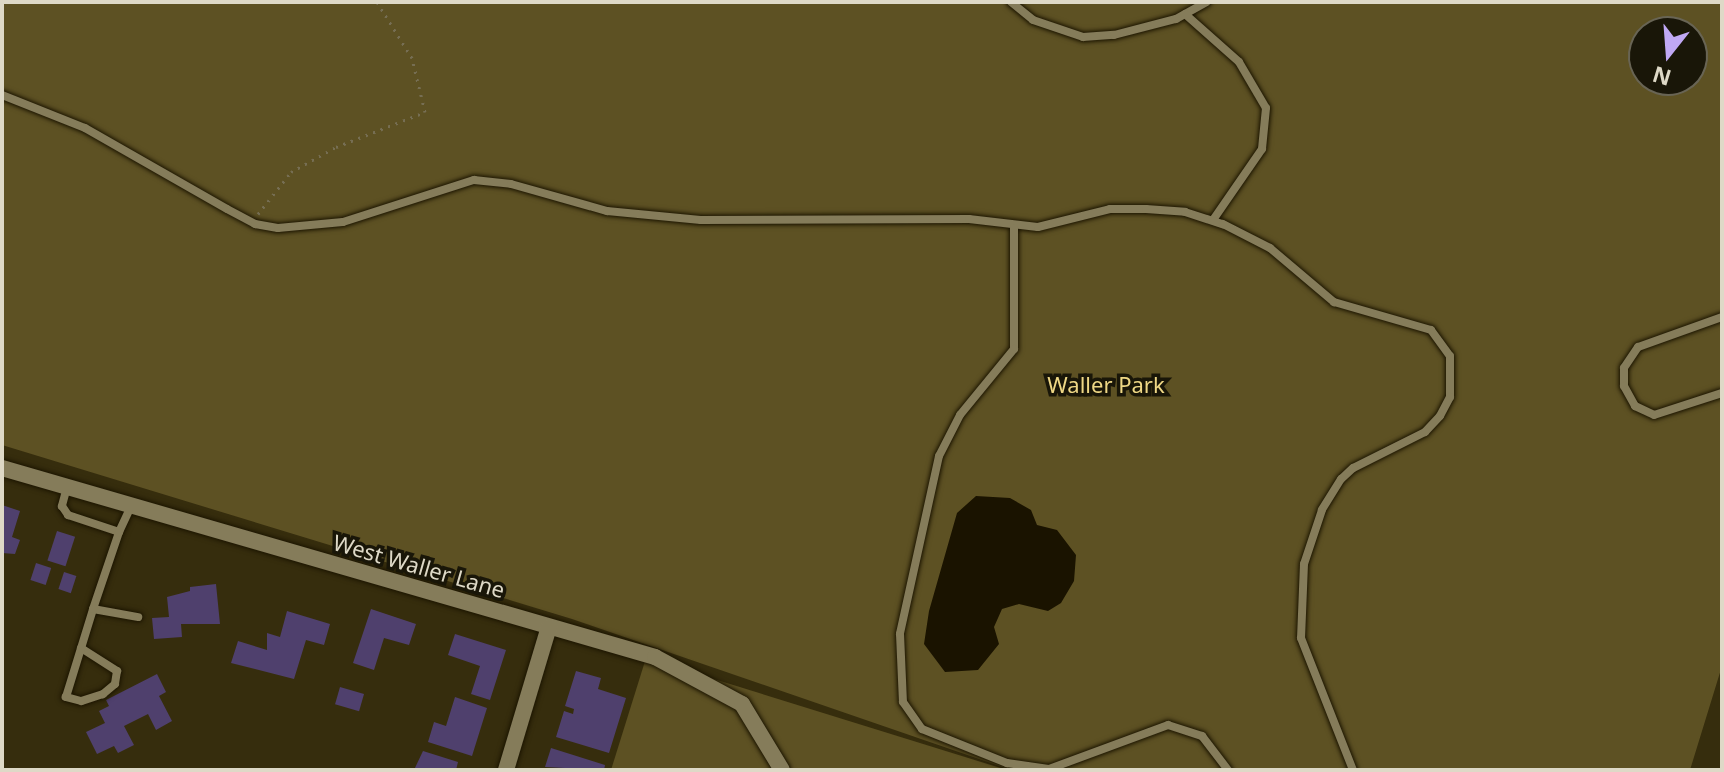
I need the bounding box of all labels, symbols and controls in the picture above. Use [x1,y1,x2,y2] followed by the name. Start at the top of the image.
[1628,16,1708,96] north arrow
[1649,60,1675,94] text: N
[1047,372,1165,398] park label: Waller Park
[330,529,508,603] street label: West Waller Lane

